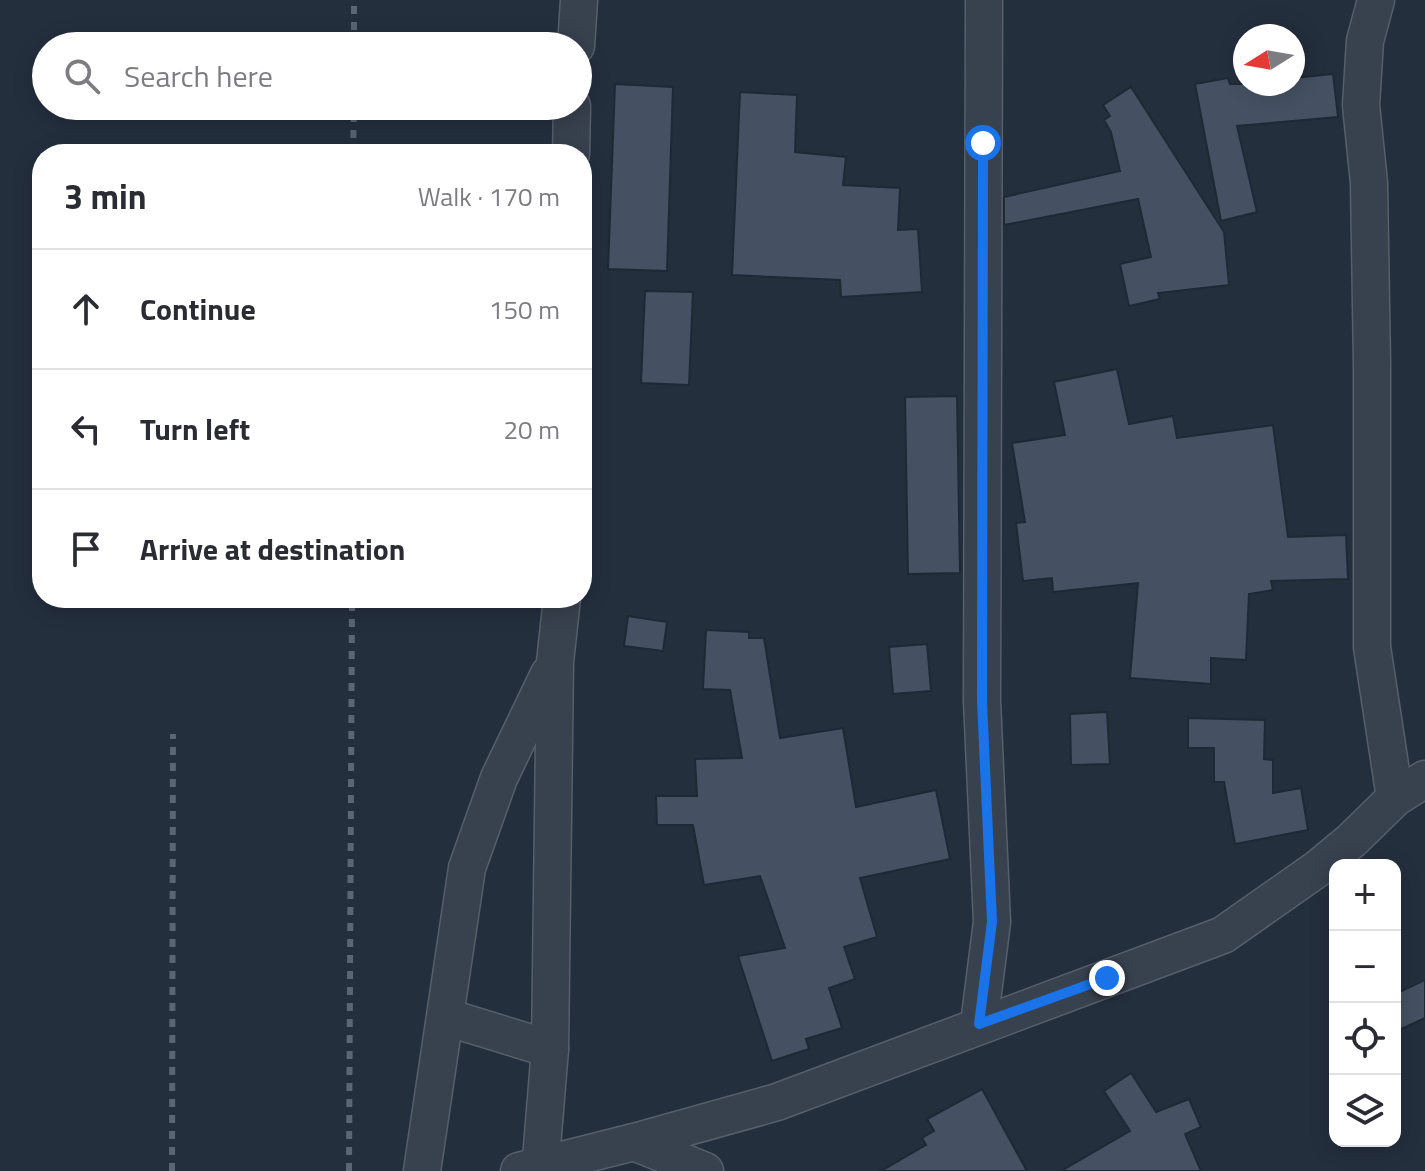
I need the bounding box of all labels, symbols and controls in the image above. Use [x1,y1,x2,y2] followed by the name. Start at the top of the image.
[1233,24,1305,96] north arrow
[32,32,592,120] search box
[124,53,273,99] text: Search here
[60,54,104,98] icon: search
[965,125,1001,161] route start
[64,170,147,222] text: 3 min
[418,177,560,216] text: Walk · 170 m
[140,286,256,332] text: Continue
[64,287,108,331] icon: ahead
[489,290,560,329] text: 150 m
[140,406,250,452] text: Turn left
[64,407,108,451] icon: left
[503,410,560,449] text: 20 m
[140,526,405,572] text: Arrive at destination
[64,527,108,571] icon: arrive
[1329,859,1401,1147] map controls
[1329,859,1401,931] button: +
[1329,931,1401,1003] button: −
[1089,960,1125,996] route end
[1329,1003,1401,1075] button: locate
[1329,1075,1401,1147] button: layers

